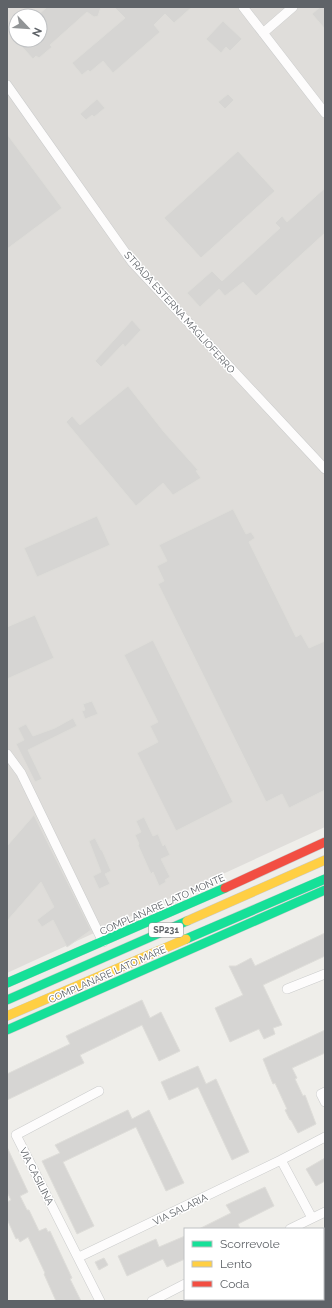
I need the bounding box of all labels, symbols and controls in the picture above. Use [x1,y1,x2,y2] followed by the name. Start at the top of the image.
[8,8,48,48] north arrow
[29,25,44,39] text: N
[122,249,237,376] street label: STRADA ESTERNA MAGLIOFERRO
[98,872,226,937] street label: COMPLANARE LATO MONTE
[149,923,183,937] road number: SP231
[47,944,168,1005] street label: COMPLANARE LATO MARE
[17,1146,56,1207] street label: VIA CASILINA
[151,1191,210,1227] street label: VIA SALARIA
[184,1228,324,1300] legend
[220,1237,280,1251] text: Scorrevole
[220,1257,252,1271] text: Lento
[220,1277,249,1291] text: Coda

